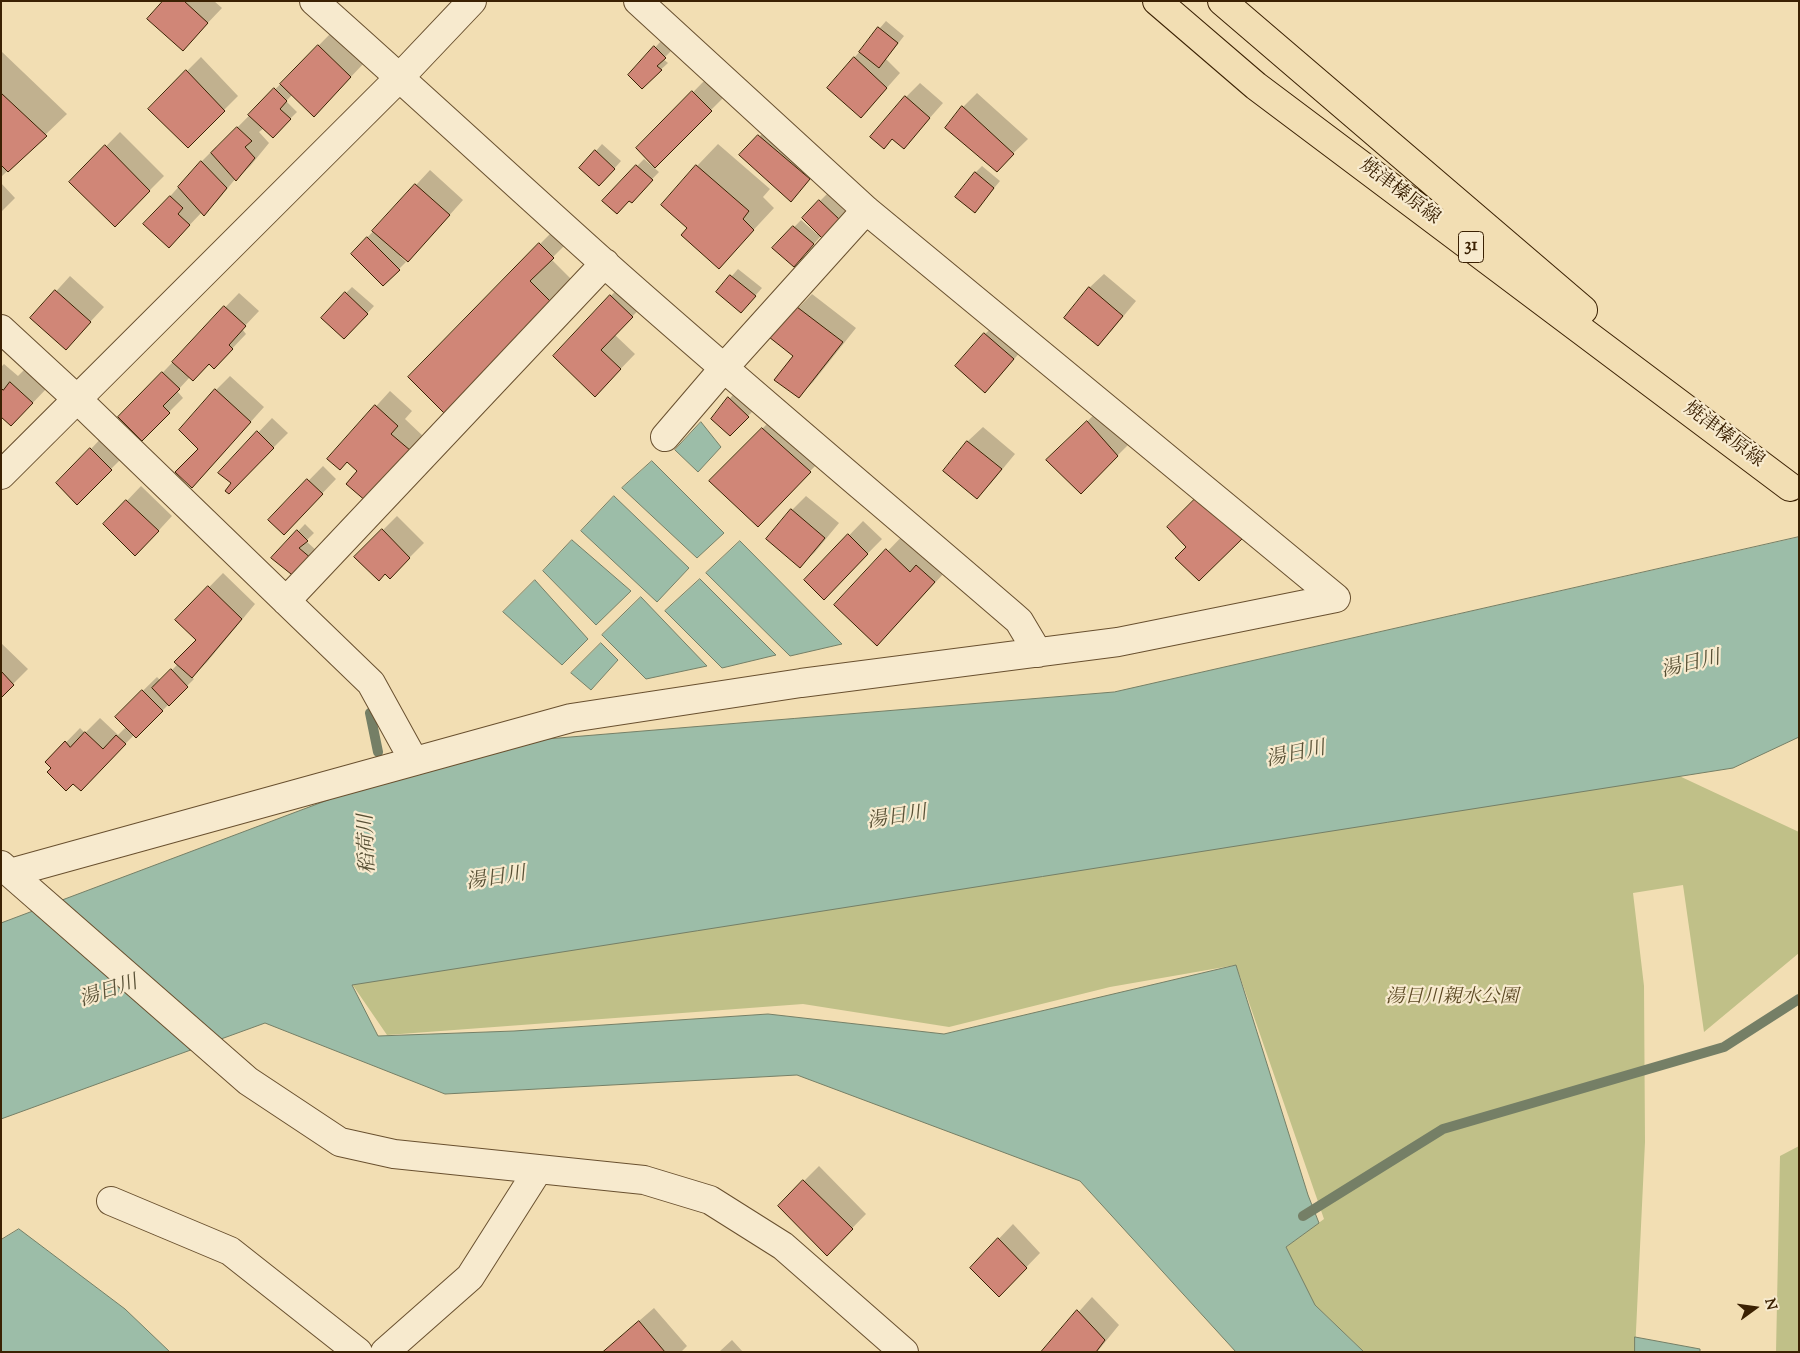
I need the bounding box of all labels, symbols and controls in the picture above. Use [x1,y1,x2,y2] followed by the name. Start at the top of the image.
[1354,155,1444,231] street label: 焼津榛原線
[1458,232,1484,262] road number: 31
[1678,398,1768,474] street label: 焼津榛原線
[1659,648,1723,684] water label: 湯日川
[1264,738,1328,774] water label: 湯日川
[865,802,929,836] water label: 湯日川
[356,814,382,874] water label: 稻荷川
[464,863,528,897] water label: 湯日川
[77,972,141,1014] water label: 湯日川
[1386,988,1518,1010] park label: 湯日川親水公園
[1730,1283,1780,1333] north arrow
[1758,1297,1781,1312] text: N

